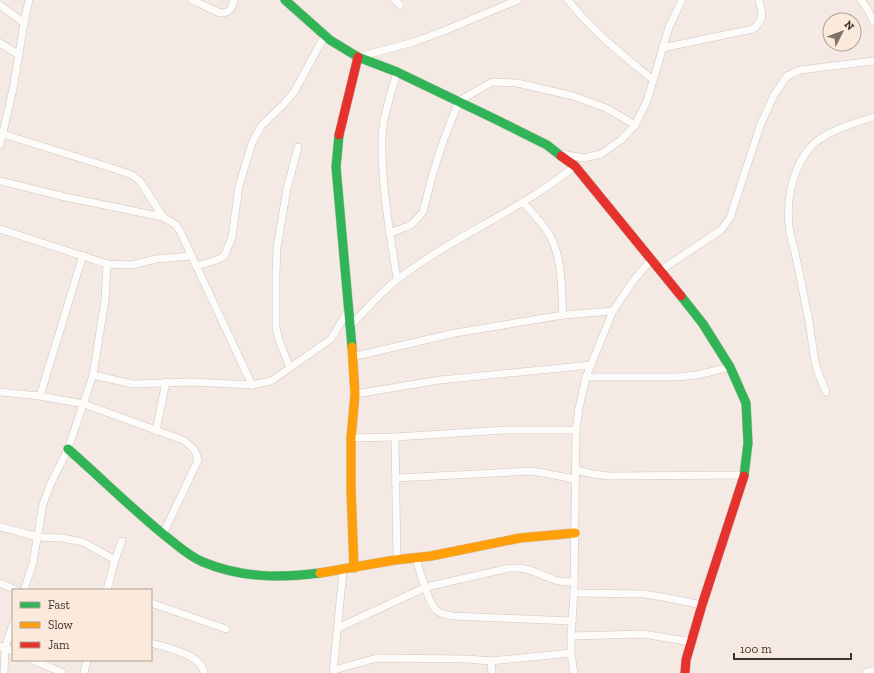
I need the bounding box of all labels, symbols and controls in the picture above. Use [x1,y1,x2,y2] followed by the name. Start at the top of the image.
[822,12,862,52] north arrow
[841,18,857,34] text: N
[12,589,152,661] legend
[48,598,71,612] text: Fast
[48,618,74,632] text: Slow
[734,635,851,661] scale bar
[48,638,70,652] text: Jam
[740,642,772,656] text: 100 m

